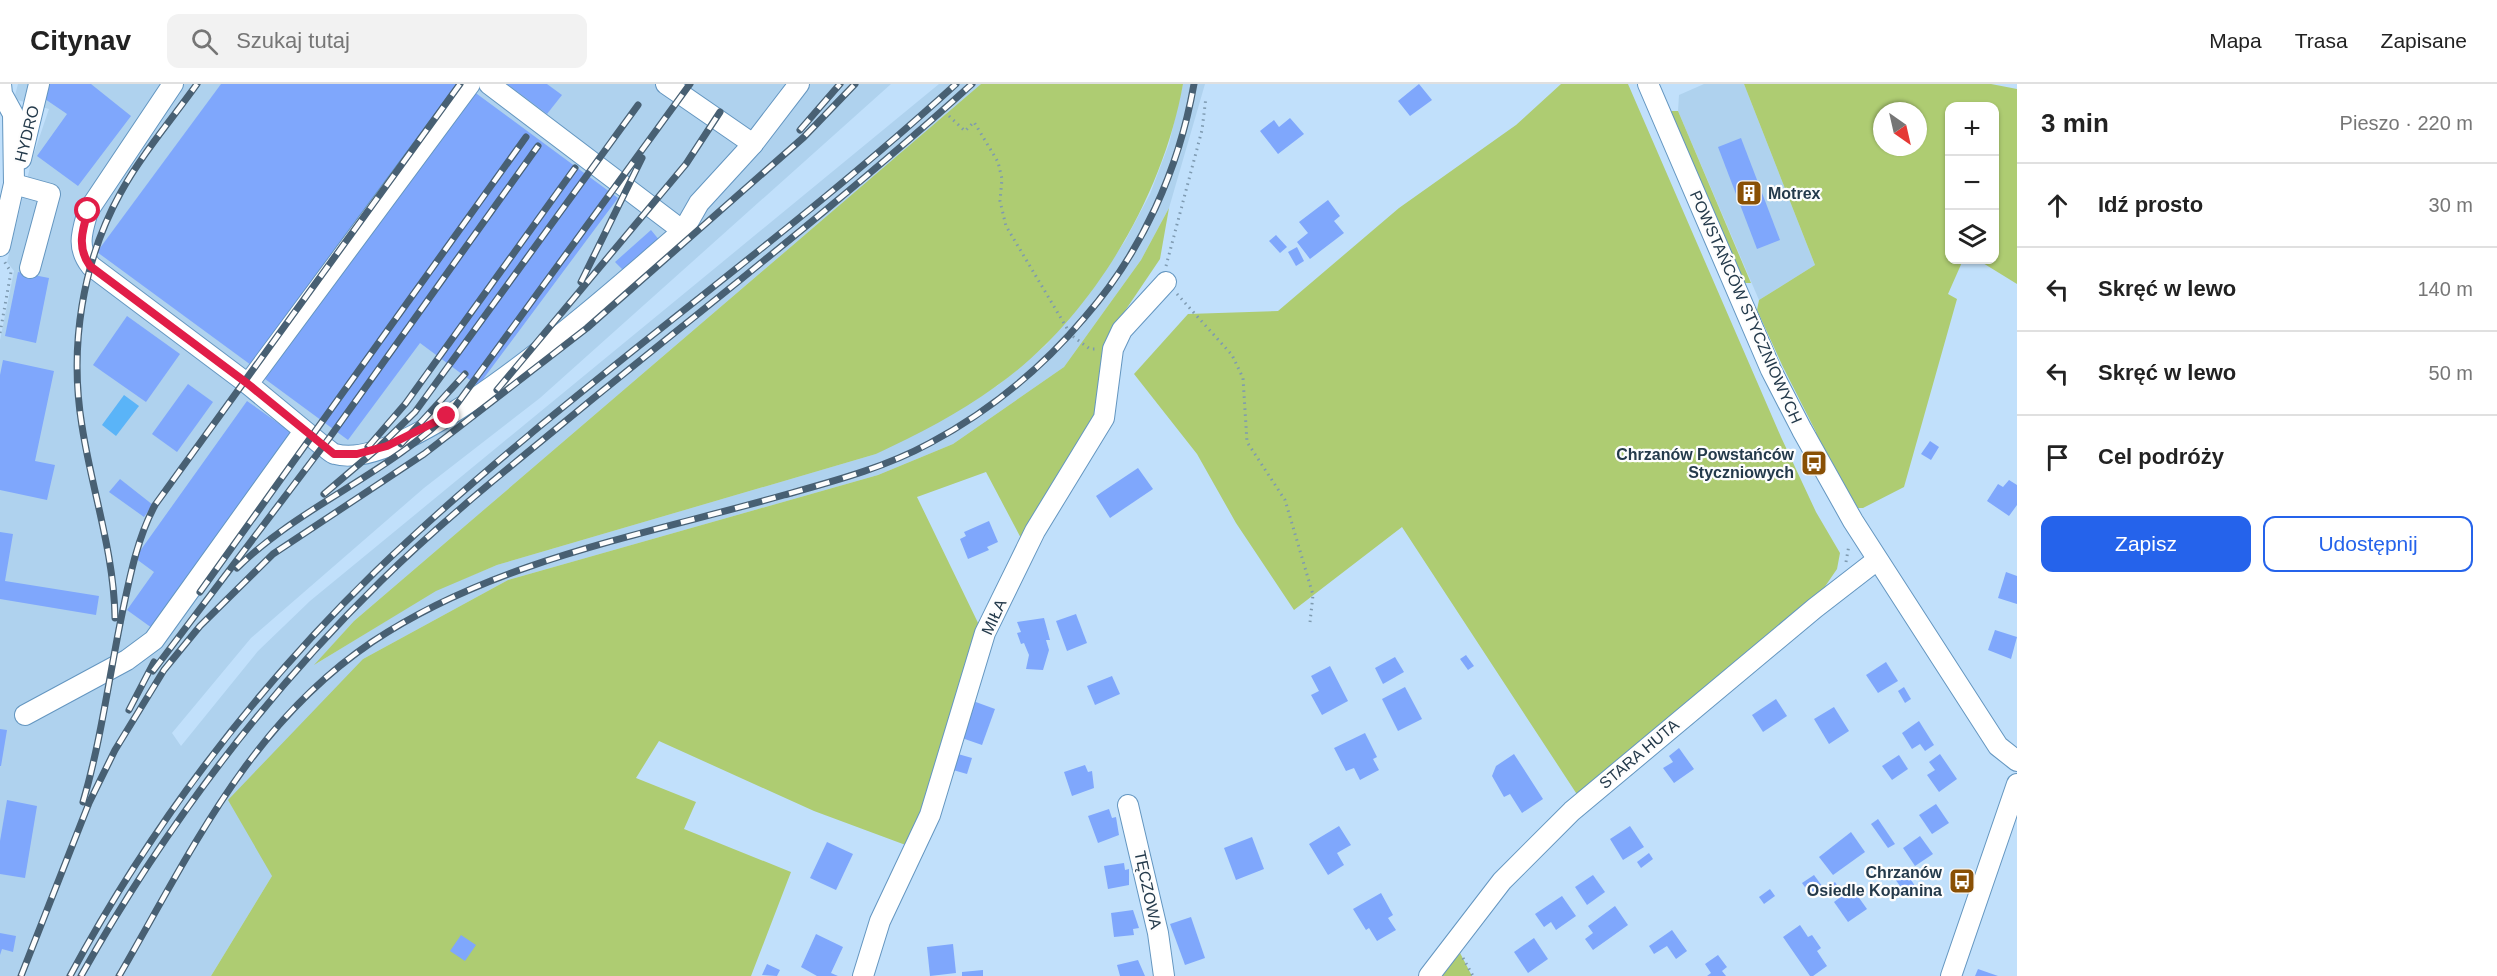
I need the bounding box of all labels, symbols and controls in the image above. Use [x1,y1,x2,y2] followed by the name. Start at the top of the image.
[167,14,587,68] search box
[30,25,131,56] text: Citynav
[188,25,221,58] icon: search
[236,28,350,53] text: Szukaj tutaj
[2209,29,2262,52] text: Mapa
[2295,29,2348,52] text: Trasa
[2381,29,2467,52] text: Zapisane
[1873,102,1927,156] north arrow
[1945,102,1999,264] map controls
[1945,102,1999,156] button: +
[12,104,42,164] street label: HYDRO
[2041,108,2109,138] text: 3 min
[2340,112,2473,134] text: Pieszo · 220 m
[1945,156,1999,210] button: −
[1734,178,1764,208] building icon: Motrex
[1768,185,1821,202] place label: Motrex
[1687,188,1806,426] street label: POWSTAŃCÓW STYCZNIOWYCH
[2041,189,2074,222] icon: ahead
[2098,192,2203,217] text: Idź prosto
[2429,194,2473,216] text: 30 m
[74,197,100,223] route start
[1945,210,1999,264] button: layers
[2041,273,2074,306] icon: left
[2098,276,2236,301] text: Skręć w lewo
[2417,278,2473,300] text: 140 m
[2041,357,2074,390] icon: left
[2098,360,2236,385] text: Skręć w lewo
[2429,362,2473,384] text: 50 m
[433,402,459,428] route end
[2041,441,2074,474] icon: arrive
[2098,444,2224,469] text: Cel podróży
[1616,446,1795,481] place label: Chrzanów Powstańców Styczniowych
[1799,448,1829,478] bus stop icon: Chrzanów Powstańców Styczniowych
[2041,516,2251,572] button: Zapisz
[2263,516,2473,572] button: Udostępnij
[978,596,1010,638] street label: MIŁA
[1596,716,1682,792] street label: STARA HUTA
[1131,849,1165,931] street label: TĘCZOWA
[1807,864,1943,899] place label: Chrzanów Osiedle Kopanina
[1947,866,1977,896] bus stop icon: Chrzanów Osiedle Kopanina

